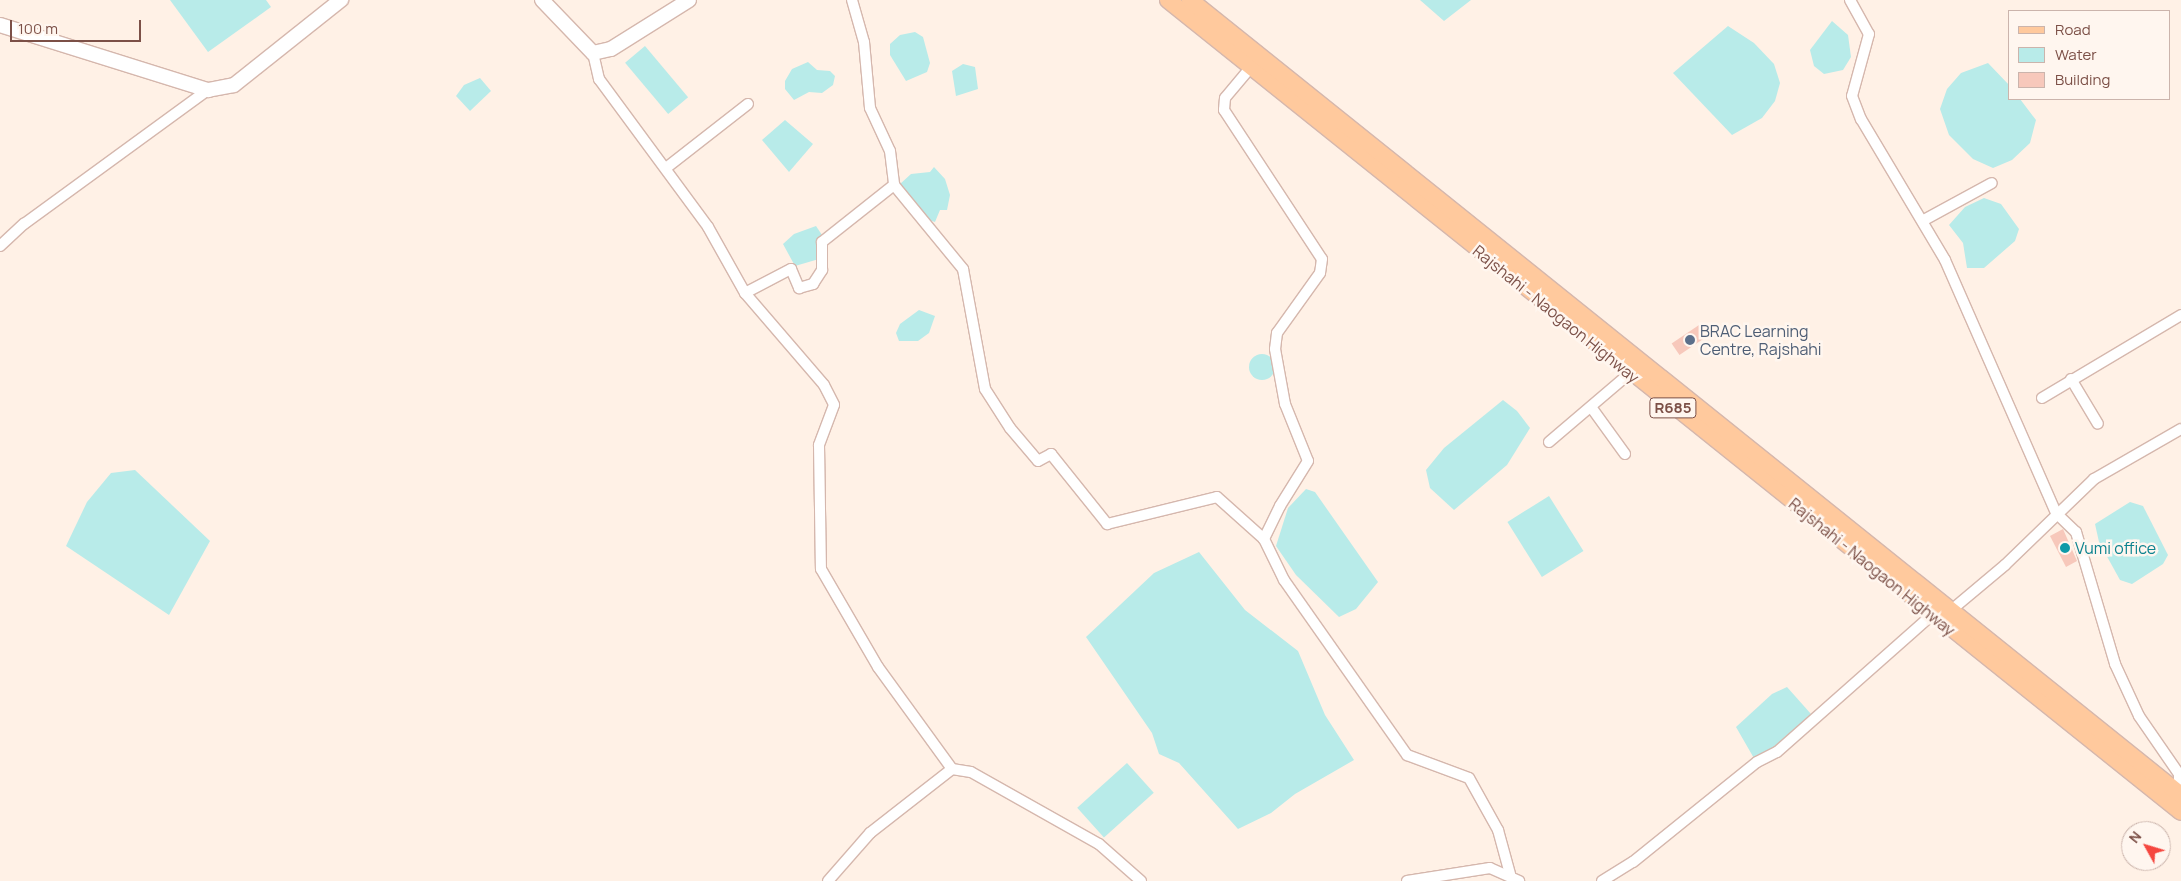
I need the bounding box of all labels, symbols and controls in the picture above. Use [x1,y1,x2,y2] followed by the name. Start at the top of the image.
[12,10,144,42] scale bar
[2008,10,2171,100] legend
[18,18,58,39] text: 100 m
[2055,19,2091,40] text: Road
[2055,44,2097,65] text: Water
[2055,69,2110,90] text: Building
[1469,241,1643,387] street label: Rajshahi - Naogaon Highway
[1700,321,1822,359] place label: BRAC Learning Centre, Rajshahi
[1684,334,1696,346] marker: BRAC Learning Centre, Rajshahi
[1649,396,1697,420] road number: R685
[1785,494,1959,640] street label: Rajshahi - Naogaon Highway
[2075,538,2156,558] place label: Vumi office
[2059,542,2071,554] marker: Vumi office
[2121,821,2171,871] north arrow
[2124,827,2145,847] text: N

